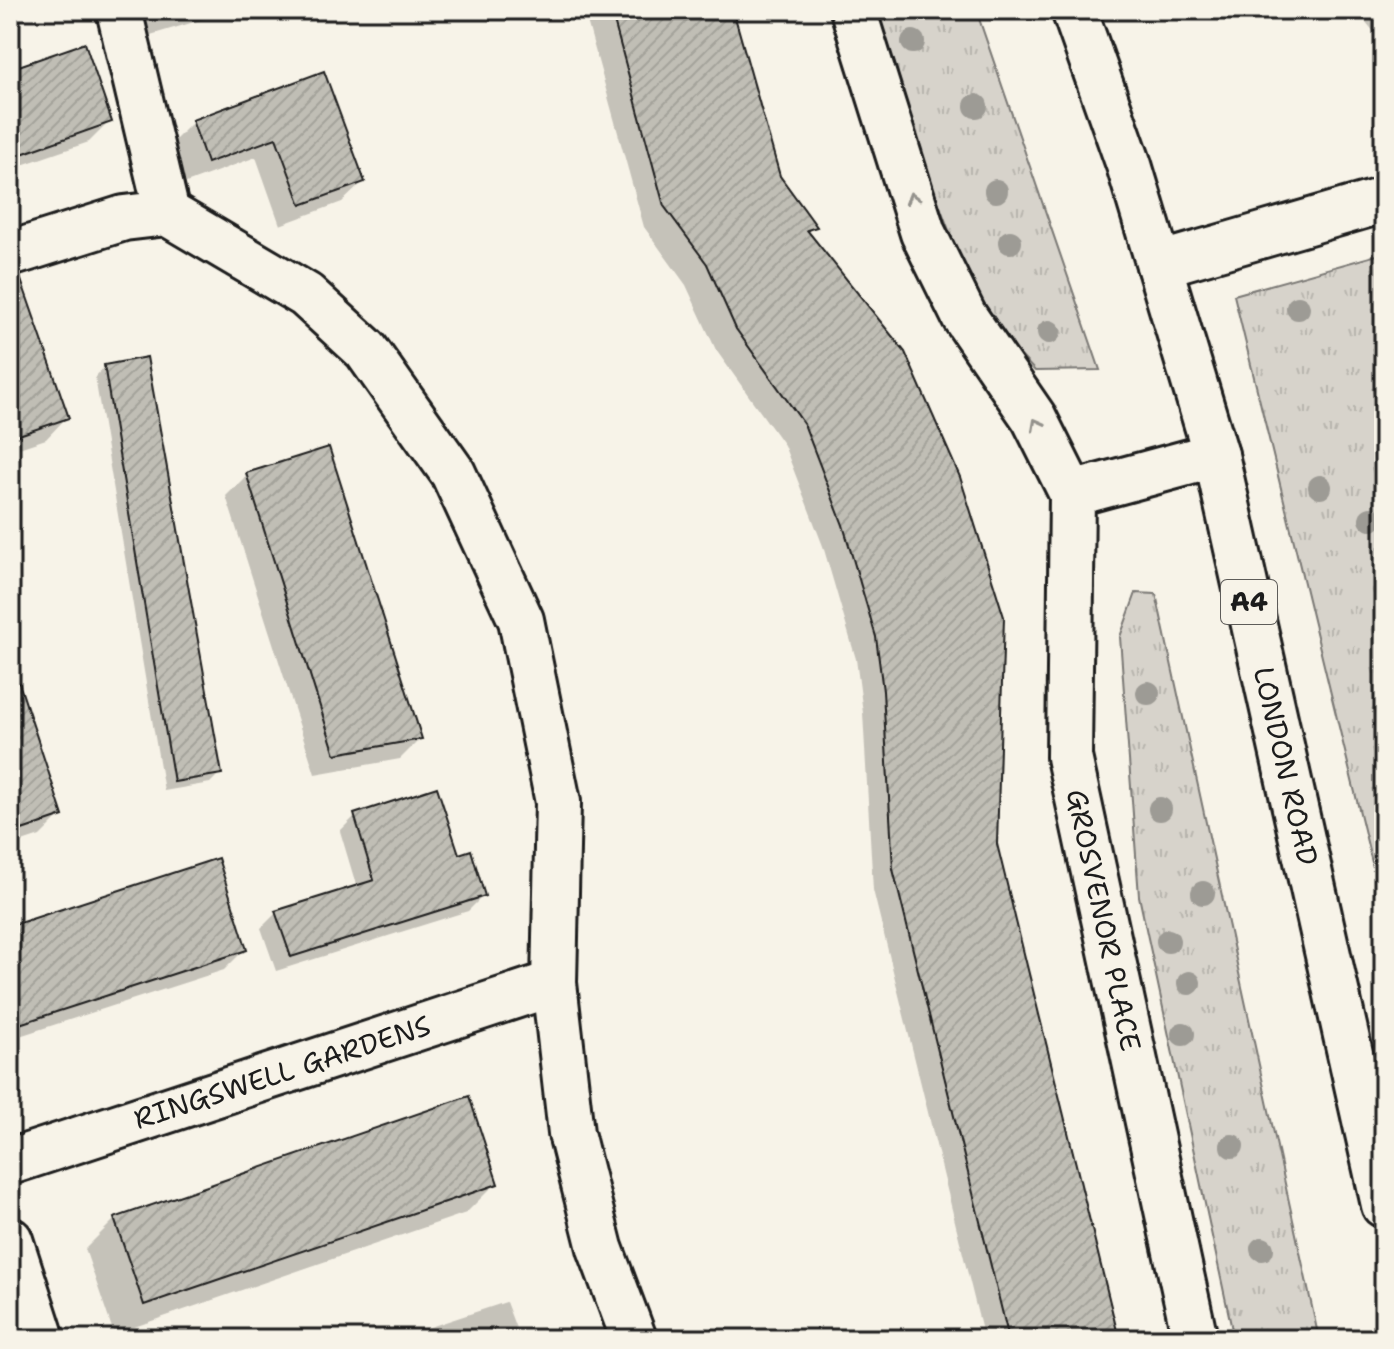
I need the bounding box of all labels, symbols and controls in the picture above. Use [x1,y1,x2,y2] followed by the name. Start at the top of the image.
[905,192,921,206] one-way arrow
[1032,418,1047,433] one-way arrow
[1221,580,1277,624] road number: A4
[1245,663,1327,869] street label: LONDON ROAD
[1058,785,1150,1055] street label: GROSVENOR PLACE
[129,1006,435,1138] street label: RINGSWELL GARDENS

